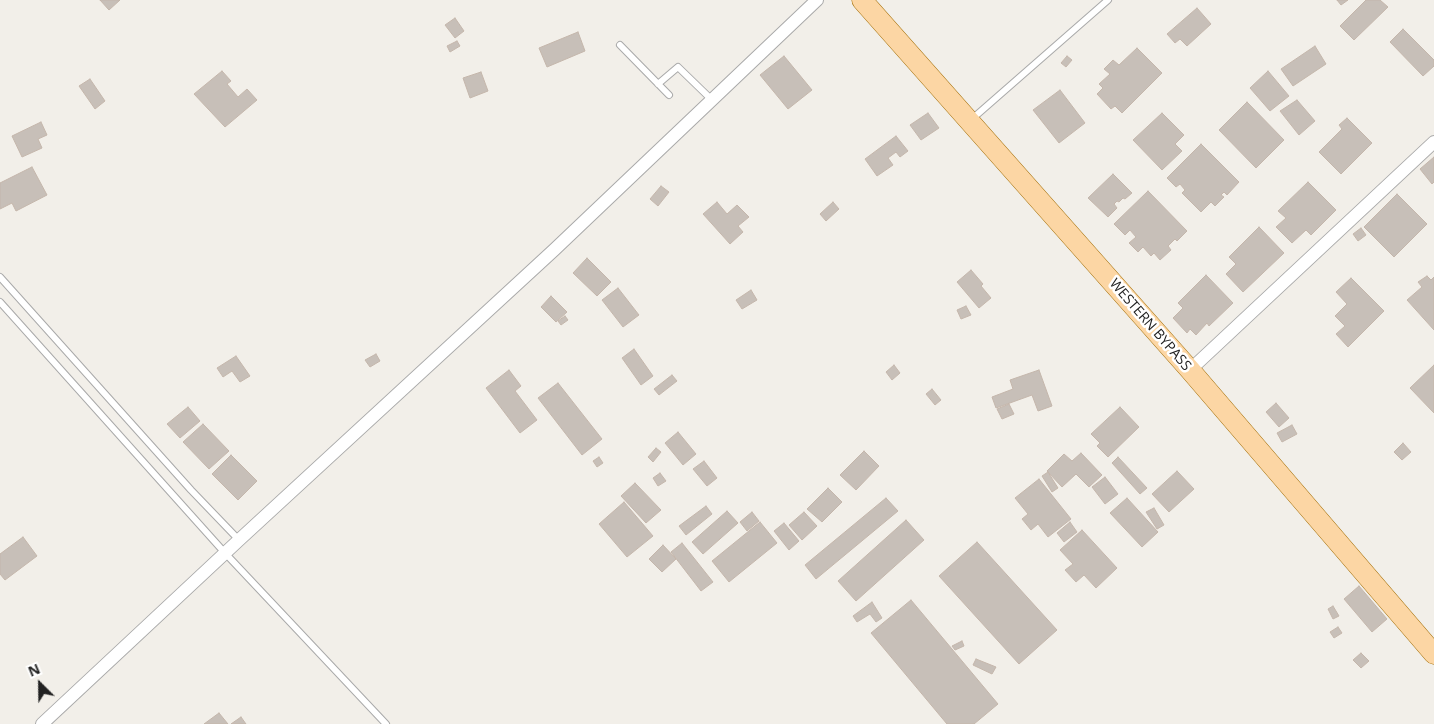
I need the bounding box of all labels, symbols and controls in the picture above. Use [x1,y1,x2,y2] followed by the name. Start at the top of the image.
[1106,276,1194,374] street label: WESTERN BYPASS
[15,659,65,709] north arrow
[25,659,43,681] text: N

